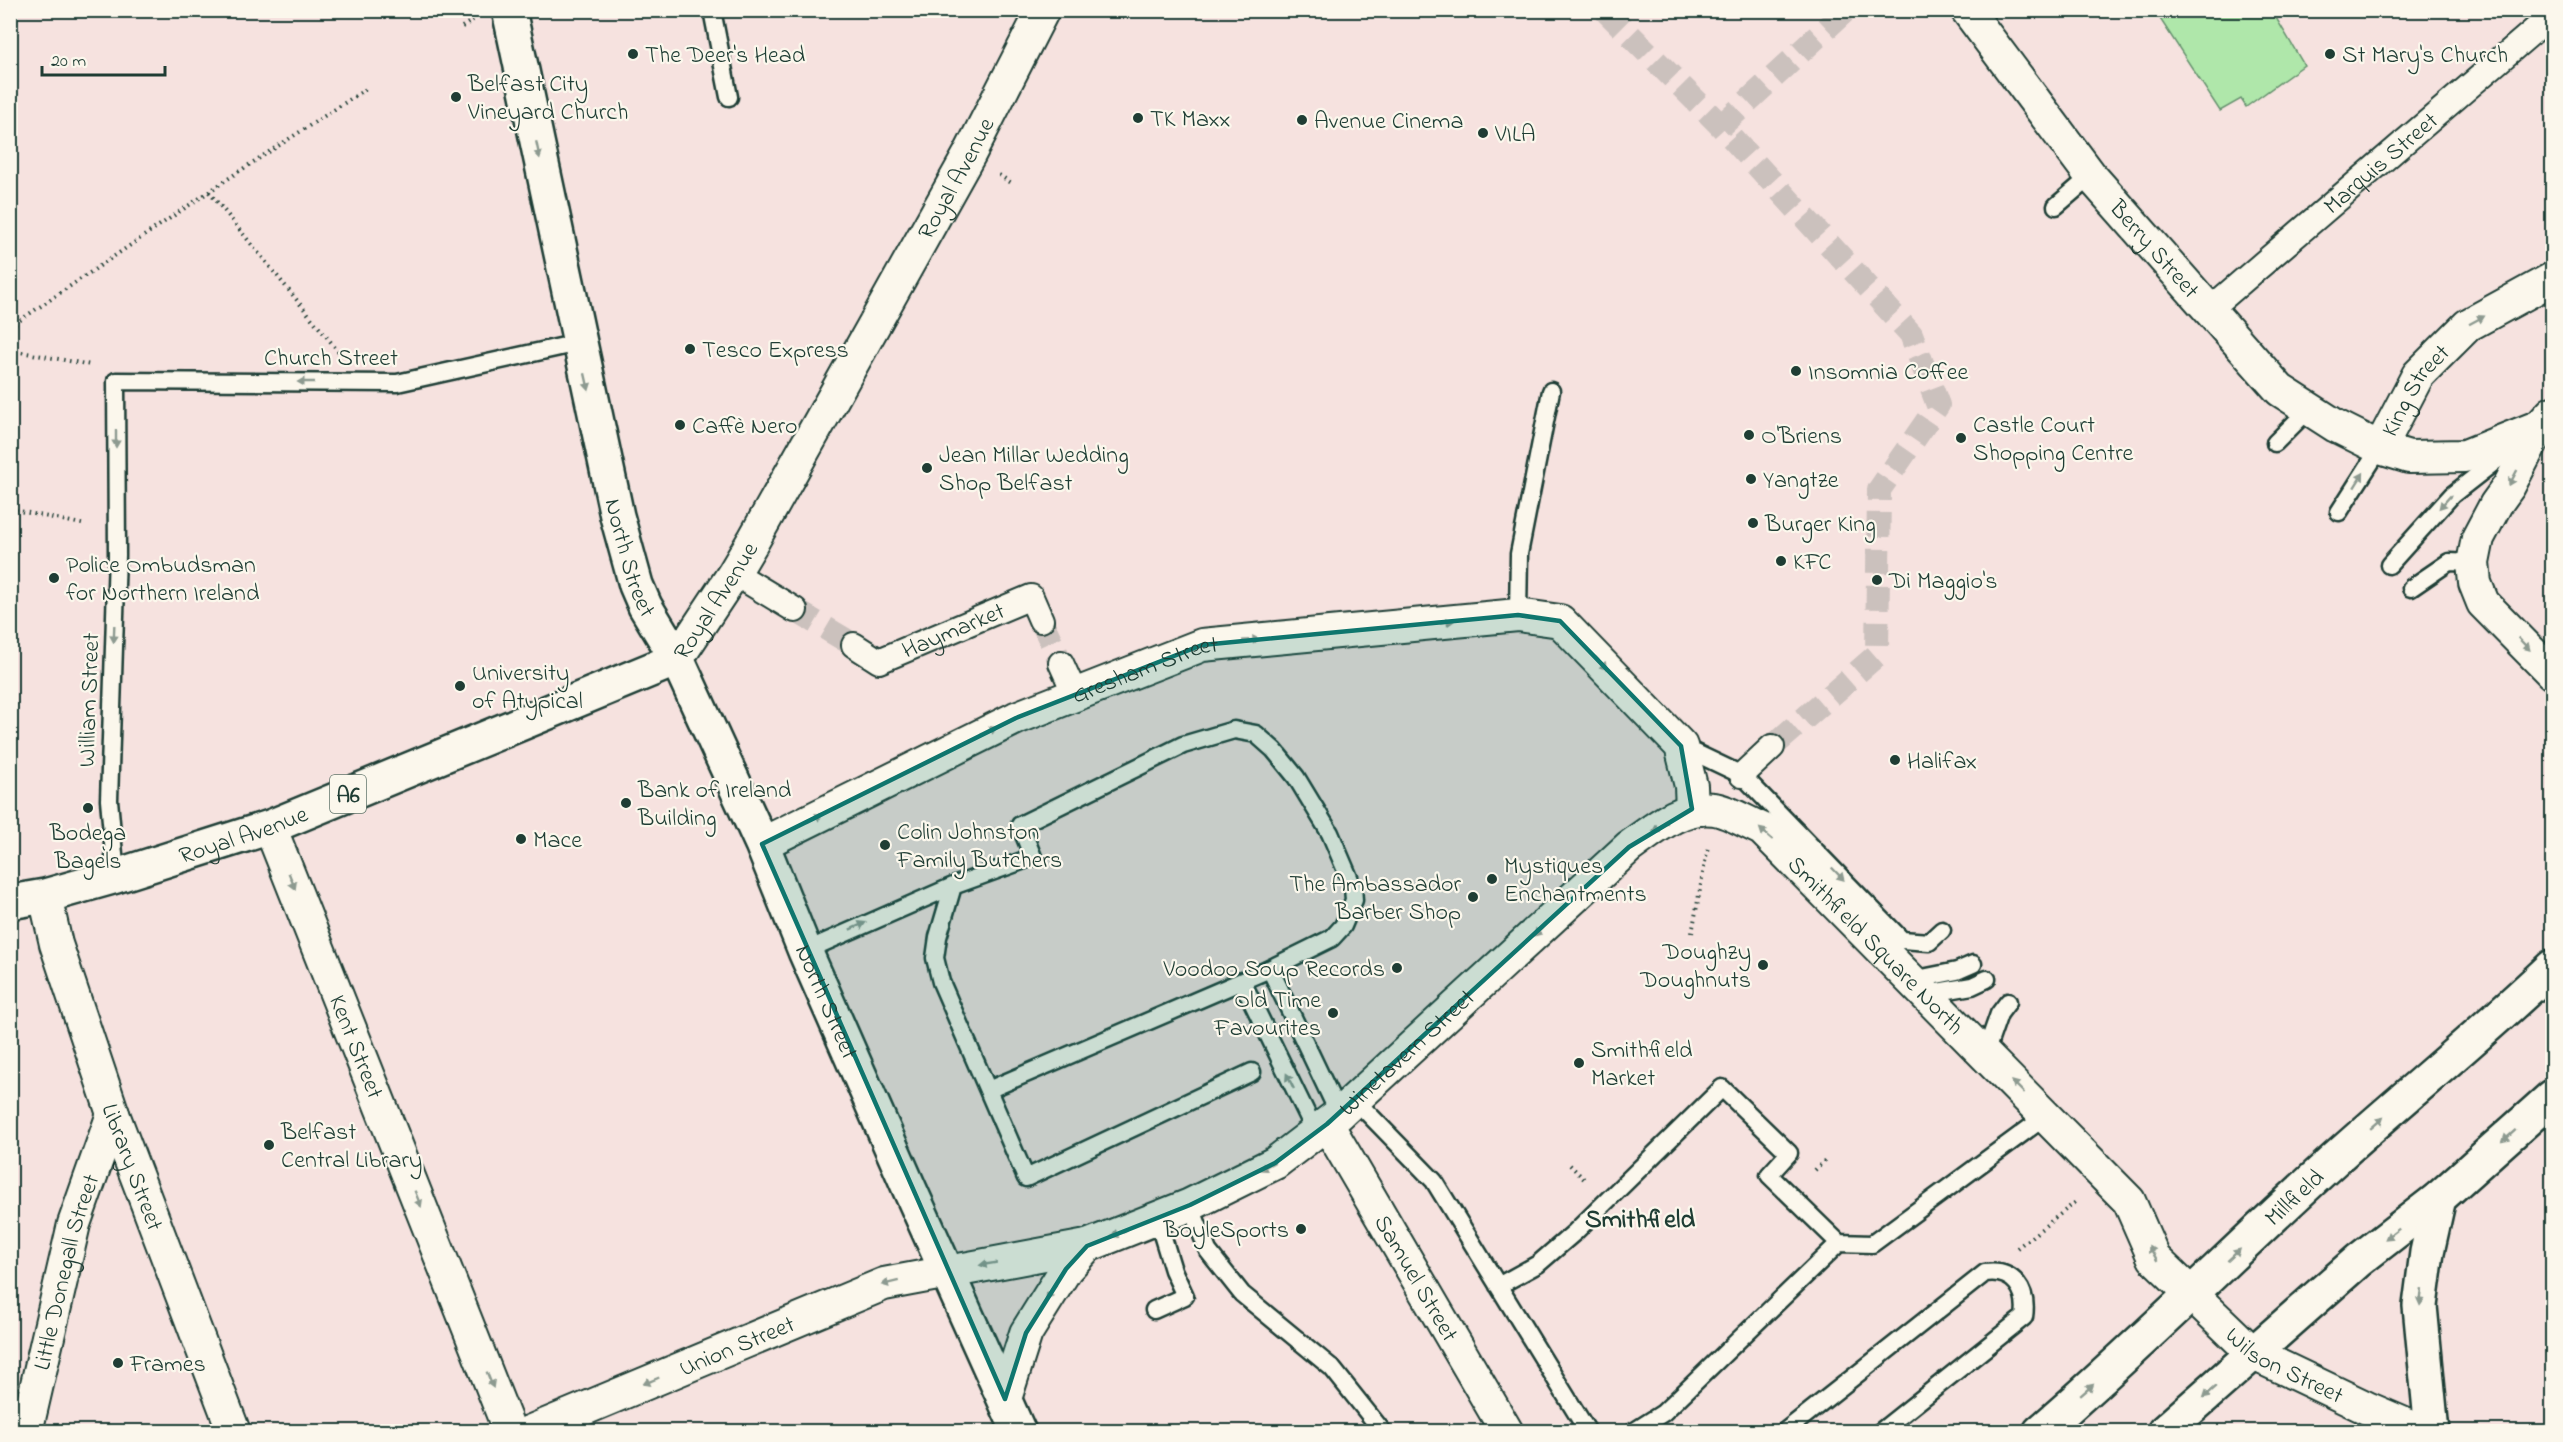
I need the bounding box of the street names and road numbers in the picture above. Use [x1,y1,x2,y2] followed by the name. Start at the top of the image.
[2317,105,2447,224] street label: Marquis Street
[910,112,1005,247] street label: Royal Avenue
[2099,192,2207,307] street label: Berry Street
[2374,337,2459,444] street label: King Street
[264,342,398,377] street label: Church Street
[594,496,663,625] street label: North Street
[666,536,769,668] street label: Royal Avenue
[897,595,1011,669] street label: Haymarket
[1067,629,1220,714] street label: Gresham Street
[71,632,110,768] street label: William Street
[330,775,366,813] road number: A6
[175,798,314,875] street label: Royal Avenue
[1778,849,1971,1044] street label: Smithfield Square North
[784,939,865,1065] street label: North Street
[1332,982,1484,1126] street label: Winetavern Street
[318,990,391,1104] street label: Kent Street
[91,1099,171,1236] street label: Library Street
[2258,1162,2334,1236] street label: Millfield
[26,1170,110,1374] street label: Little Donegall Street
[1364,1209,1466,1349] street label: Samuel Street
[674,1308,801,1387] street label: Union Street
[2216,1320,2349,1414] street label: Wilson Street

